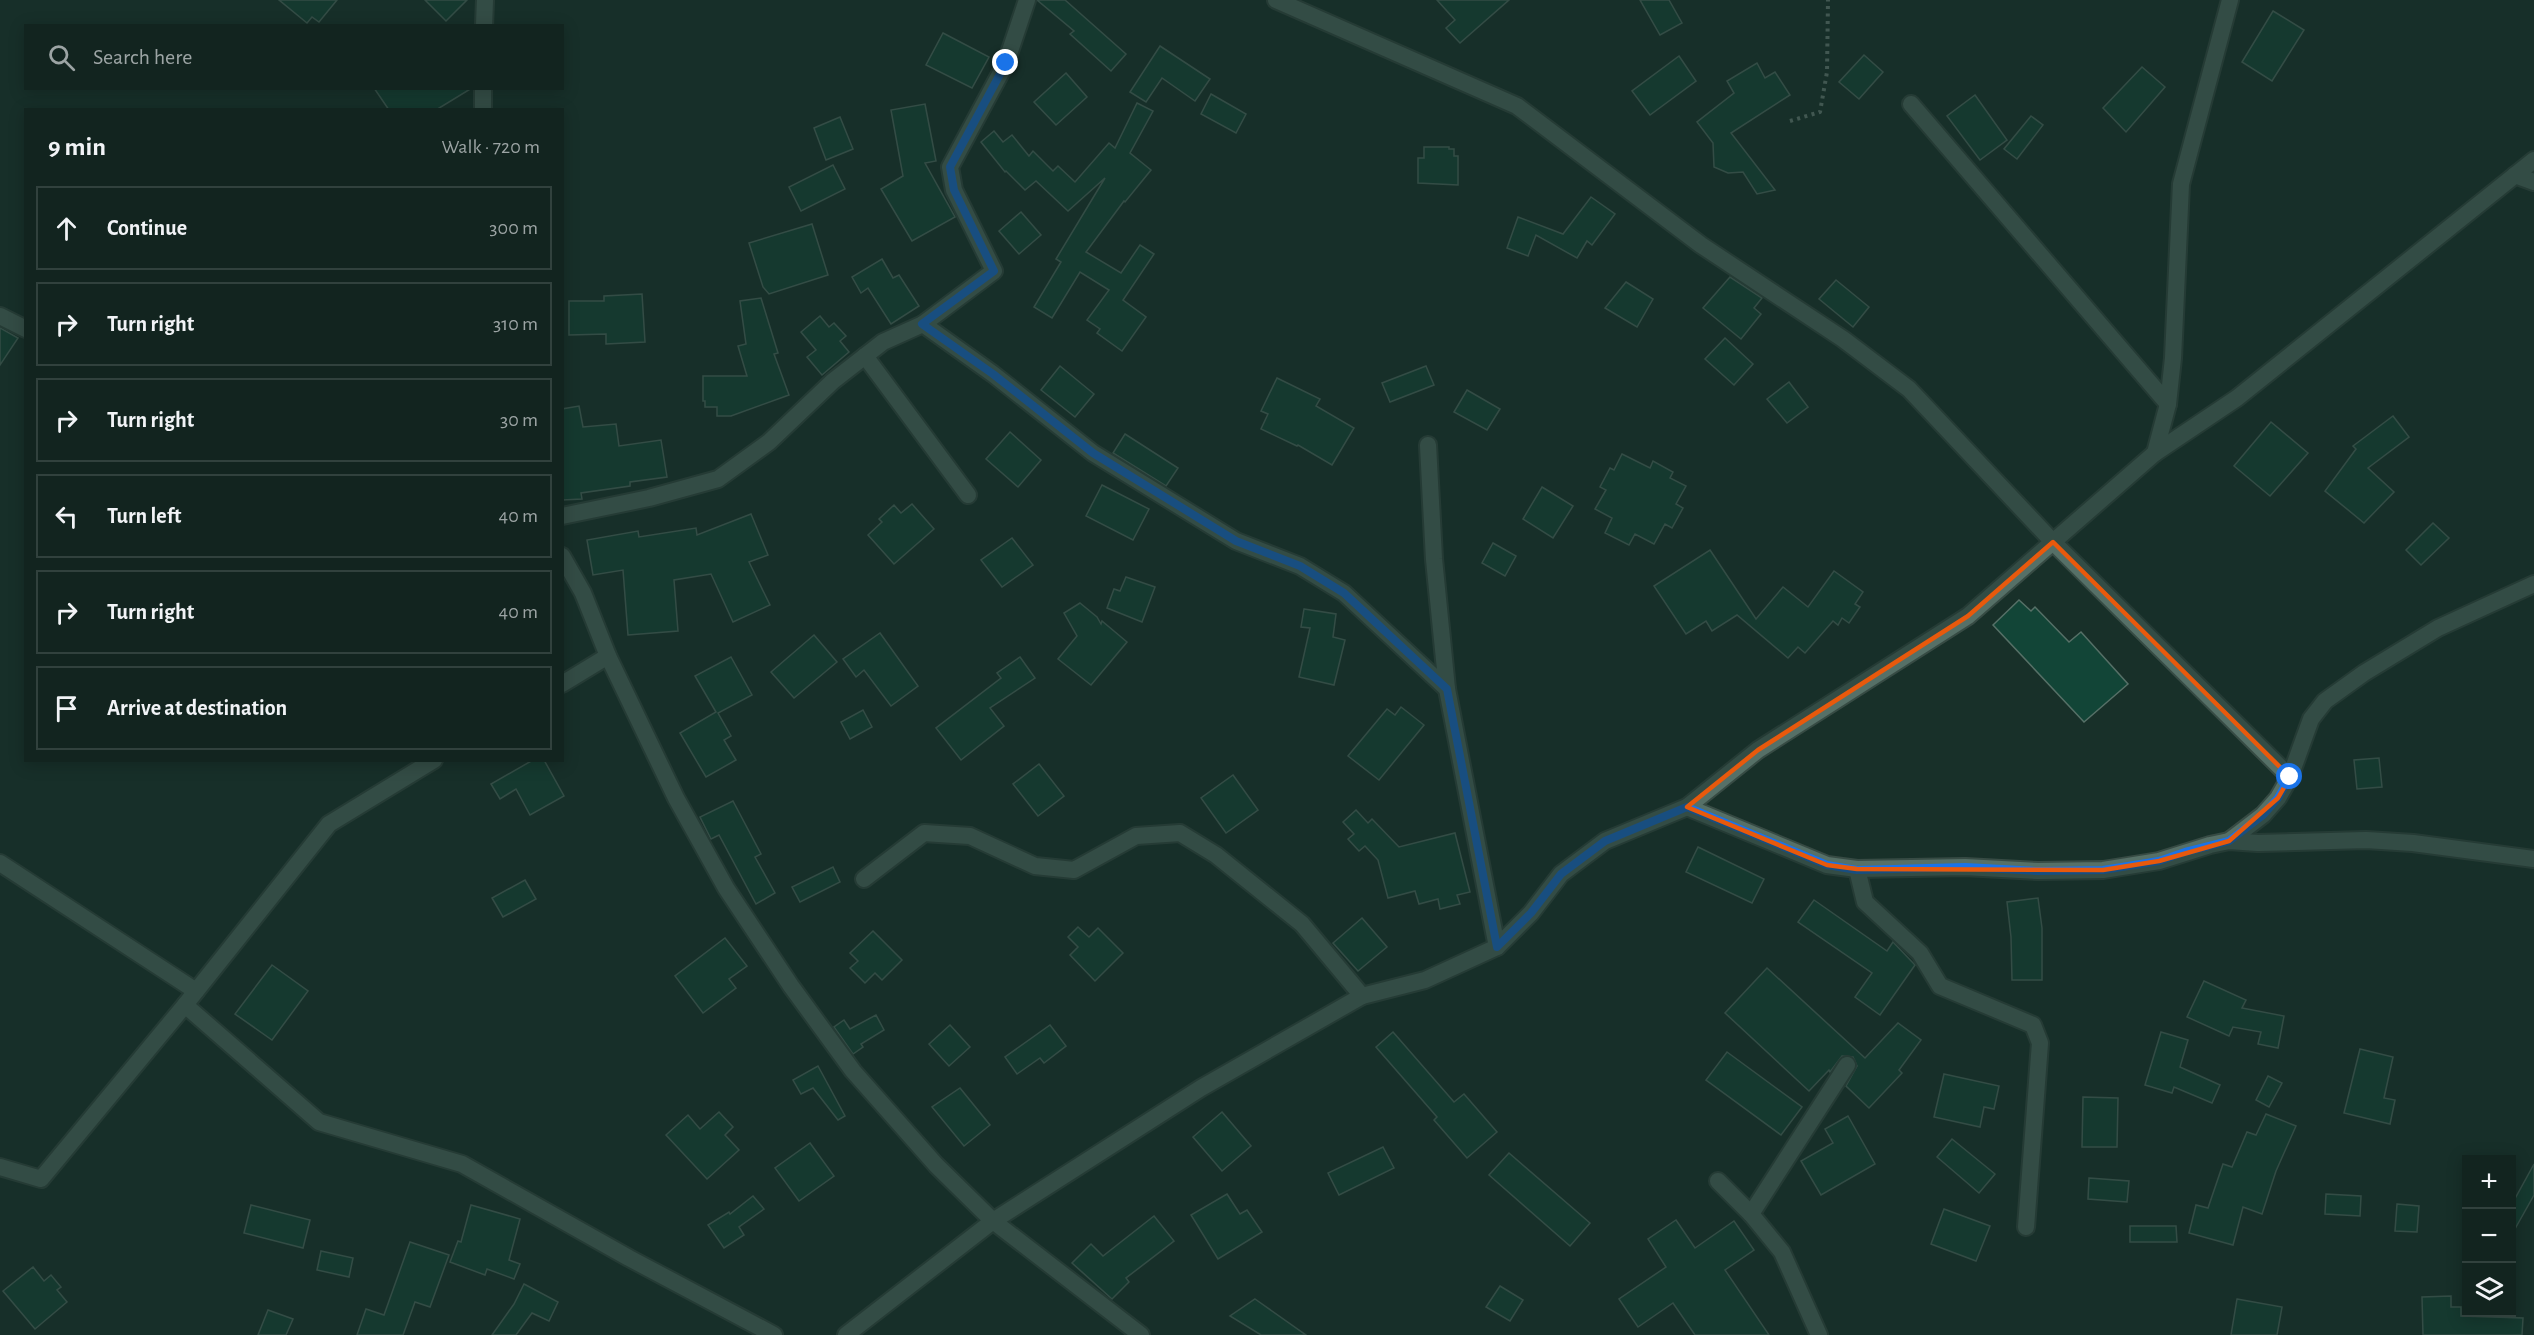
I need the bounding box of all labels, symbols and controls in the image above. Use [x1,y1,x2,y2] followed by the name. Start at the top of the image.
[24,24,564,90] search box
[45,41,78,74] icon: search
[93,46,192,68] text: Search here
[992,49,1018,75] route end
[48,134,106,160] text: 9 min
[441,137,540,157] text: Walk · 720 m
[50,212,83,245] icon: ahead
[107,217,187,239] text: Continue
[489,218,538,238] text: 300 m
[50,308,83,341] icon: right
[107,313,194,335] text: Turn right
[493,314,538,334] text: 310 m
[50,404,83,437] icon: right
[107,409,194,431] text: Turn right
[500,410,538,430] text: 30 m
[50,500,83,533] icon: left
[107,505,181,527] text: Turn left
[499,506,538,526] text: 40 m
[50,596,83,629] icon: right
[107,601,194,623] text: Turn right
[499,602,538,622] text: 40 m
[50,692,83,725] icon: arrive
[107,697,287,719] text: Arrive at destination
[2276,763,2302,789] route start
[2462,1155,2516,1317] map controls
[2462,1155,2516,1209] button: +
[2462,1209,2516,1263] button: −
[2462,1263,2516,1317] button: layers

